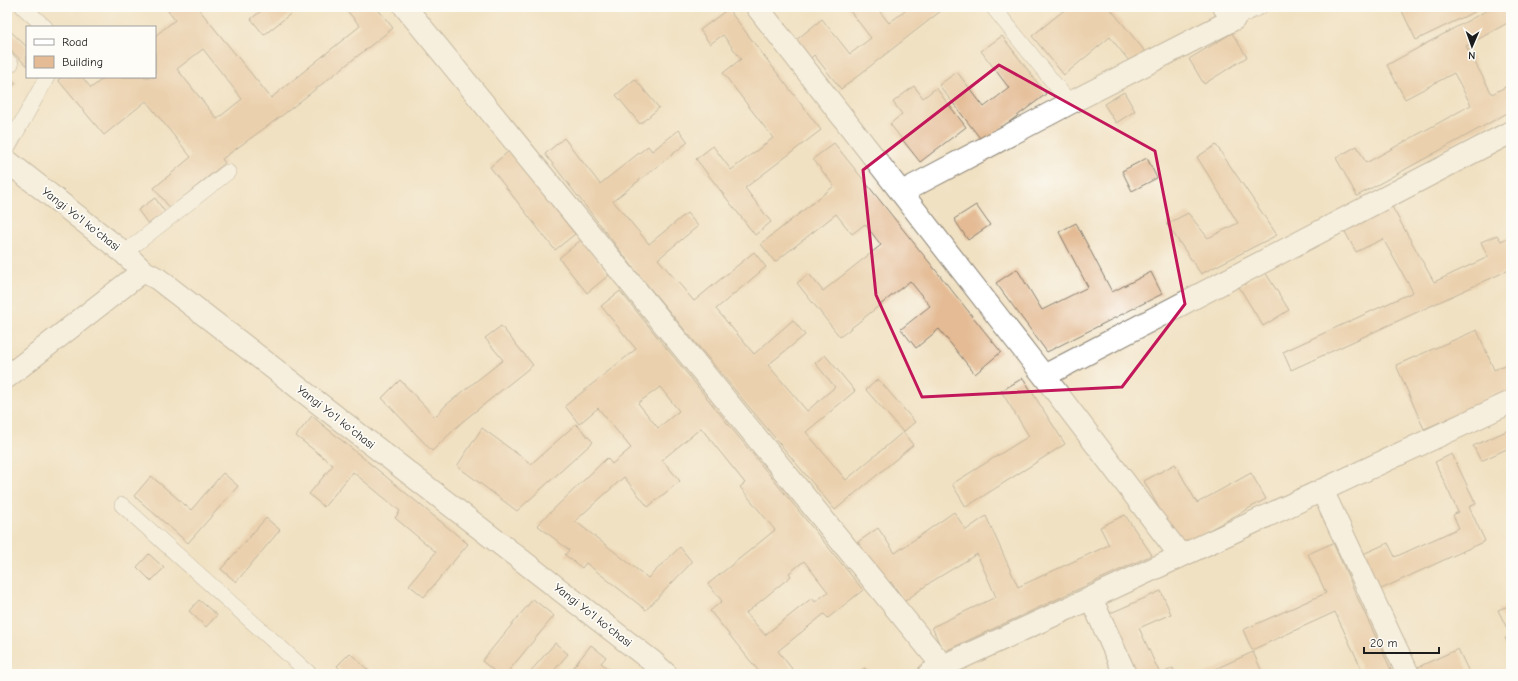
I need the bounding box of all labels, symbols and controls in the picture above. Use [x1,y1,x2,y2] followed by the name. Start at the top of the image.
[26,26,156,78] legend
[1452,26,1492,66] north arrow
[62,35,88,49] text: Road
[1468,49,1475,62] text: N
[62,55,103,69] text: Building
[39,184,123,254] street label: Yangi Yoʻl koʻchasi
[294,382,378,452] street label: Yangi Yoʻl koʻchasi
[551,580,635,650] street label: Yangi Yoʻl koʻchasi
[1364,629,1439,655] scale bar
[1370,636,1398,650] text: 20 m

